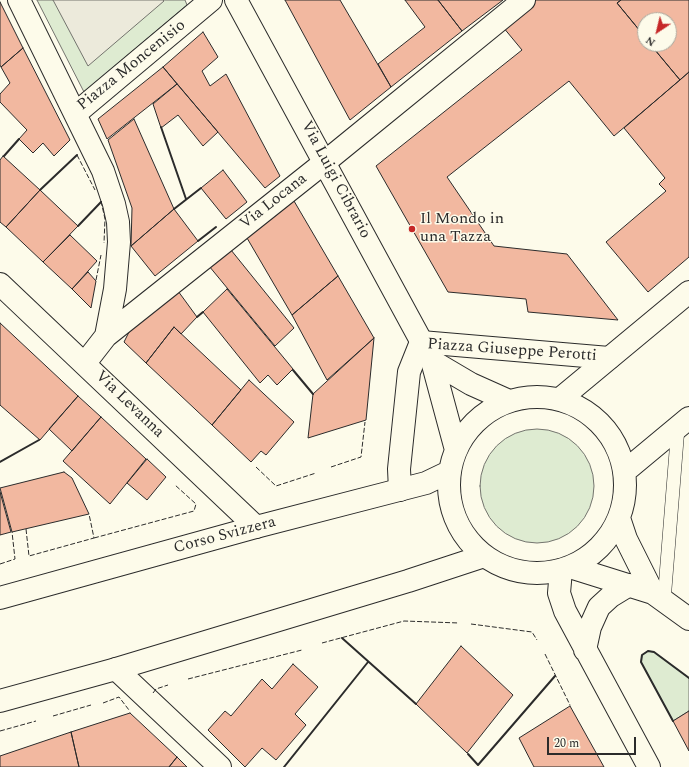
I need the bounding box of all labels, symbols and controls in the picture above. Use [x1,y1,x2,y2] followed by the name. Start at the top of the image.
[637,12,677,52] north arrow
[74,16,190,116] street label: Piazza Moncenisio
[642,32,659,51] text: N
[296,118,374,242] street label: Via Luigi Cibrario
[237,170,311,234] street label: Via Locana
[420,210,504,248] place label: Il Mondo in una Tazza
[407,224,417,234] marker: Il Mondo in una Tazza
[427,335,597,367] street label: Piazza Giuseppe Perotti
[91,367,167,443] street label: Via Levanna
[172,513,278,559] street label: Corso Svizzera
[549,729,638,755] scale bar
[554,734,579,753] text: 20 m

